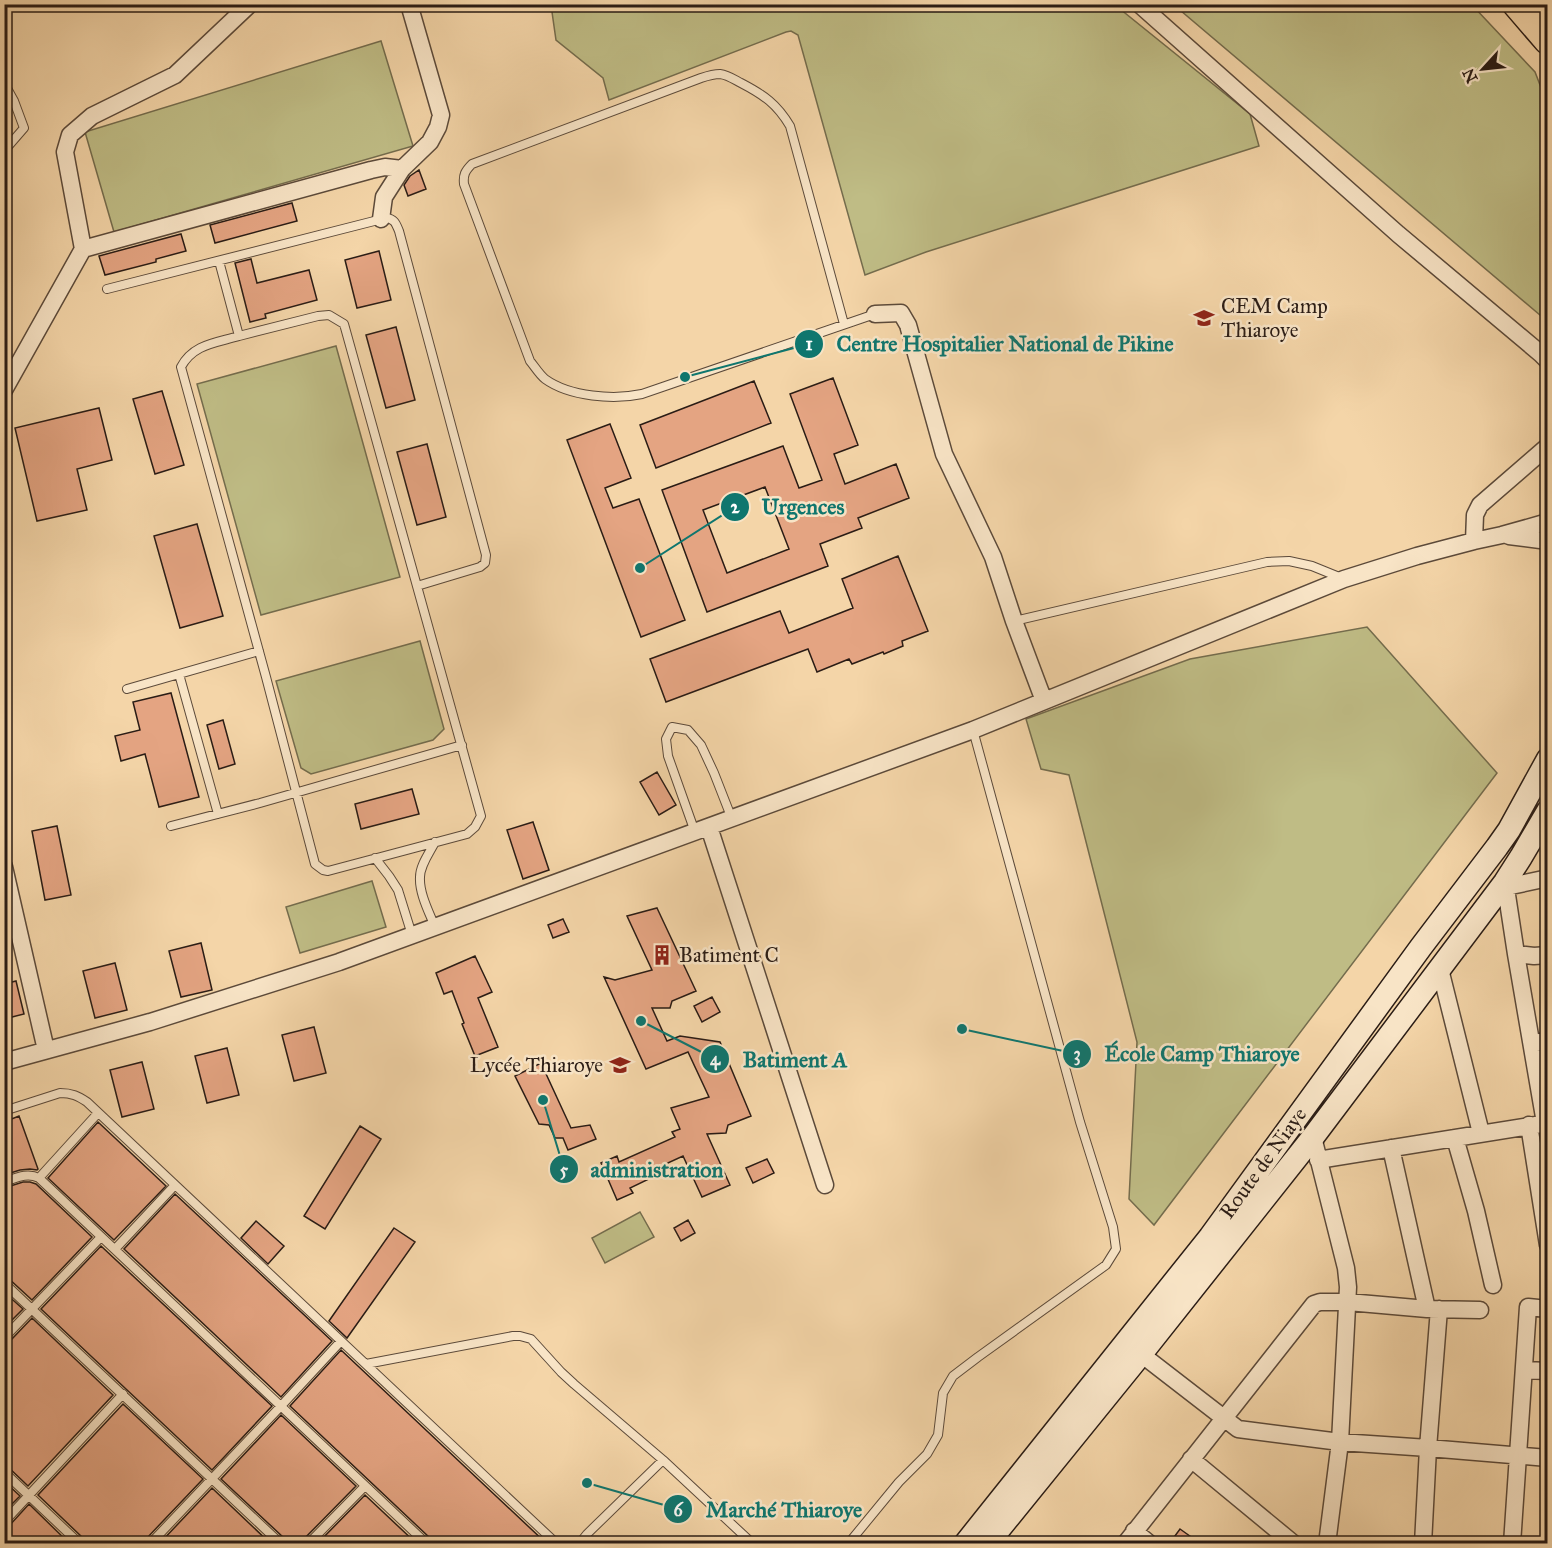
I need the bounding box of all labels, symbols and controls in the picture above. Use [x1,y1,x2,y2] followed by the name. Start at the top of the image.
[1453,39,1513,99] north arrow
[1458,65,1482,86] text: N
[1221,293,1328,343] place label: CEM Camp Thiaroye
[1192,306,1216,330] school or university icon: CEM Camp Thiaroye
[794,324,1186,364] callout: Centre Hospitalier National de Pikine
[836,330,1174,357] text: Centre Hospitalier National de Pikine
[805,333,813,355] text: 1
[720,487,857,527] callout: Urgences
[762,493,844,520] text: Urgences
[731,496,741,518] text: 2
[679,942,779,968] place label: Batiment C
[650,943,674,967] building icon: Batiment C
[1062,1034,1312,1074] callout: École Camp Thiaroye
[700,1039,859,1079] callout: Batiment A
[1104,1040,1300,1067] text: École Camp Thiaroye
[1073,1043,1081,1066] text: 3
[743,1046,847,1073] text: Batiment A
[710,1048,721,1071] text: 4
[470,1052,603,1078] place label: Lycée Thiaroye
[608,1053,632,1077] school or university icon: Lycée Thiaroye
[1214,1102,1312,1224] street label: Route de Niaye
[549,1149,736,1189] callout: administration
[590,1156,724,1183] text: administration
[560,1159,569,1181] text: 5
[663,1489,874,1529] callout: Marché Thiaroye
[706,1496,862,1523] text: Marché Thiaroye
[673,1499,683,1521] text: 6

